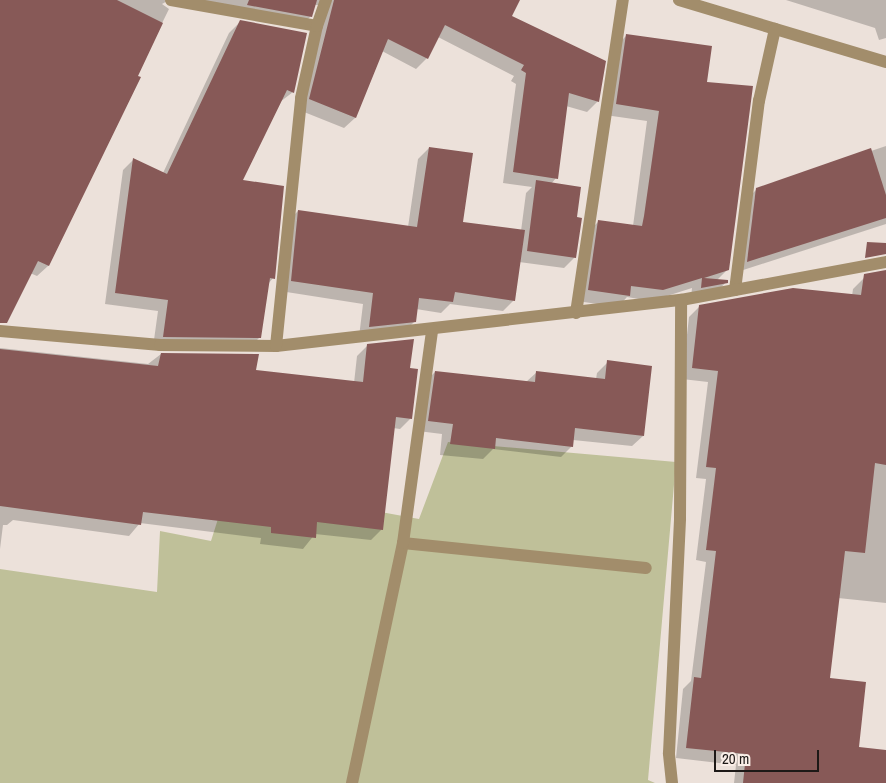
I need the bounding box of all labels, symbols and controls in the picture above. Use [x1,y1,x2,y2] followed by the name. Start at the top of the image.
[716,740,821,772] scale bar
[722,748,749,769] text: 20 m

